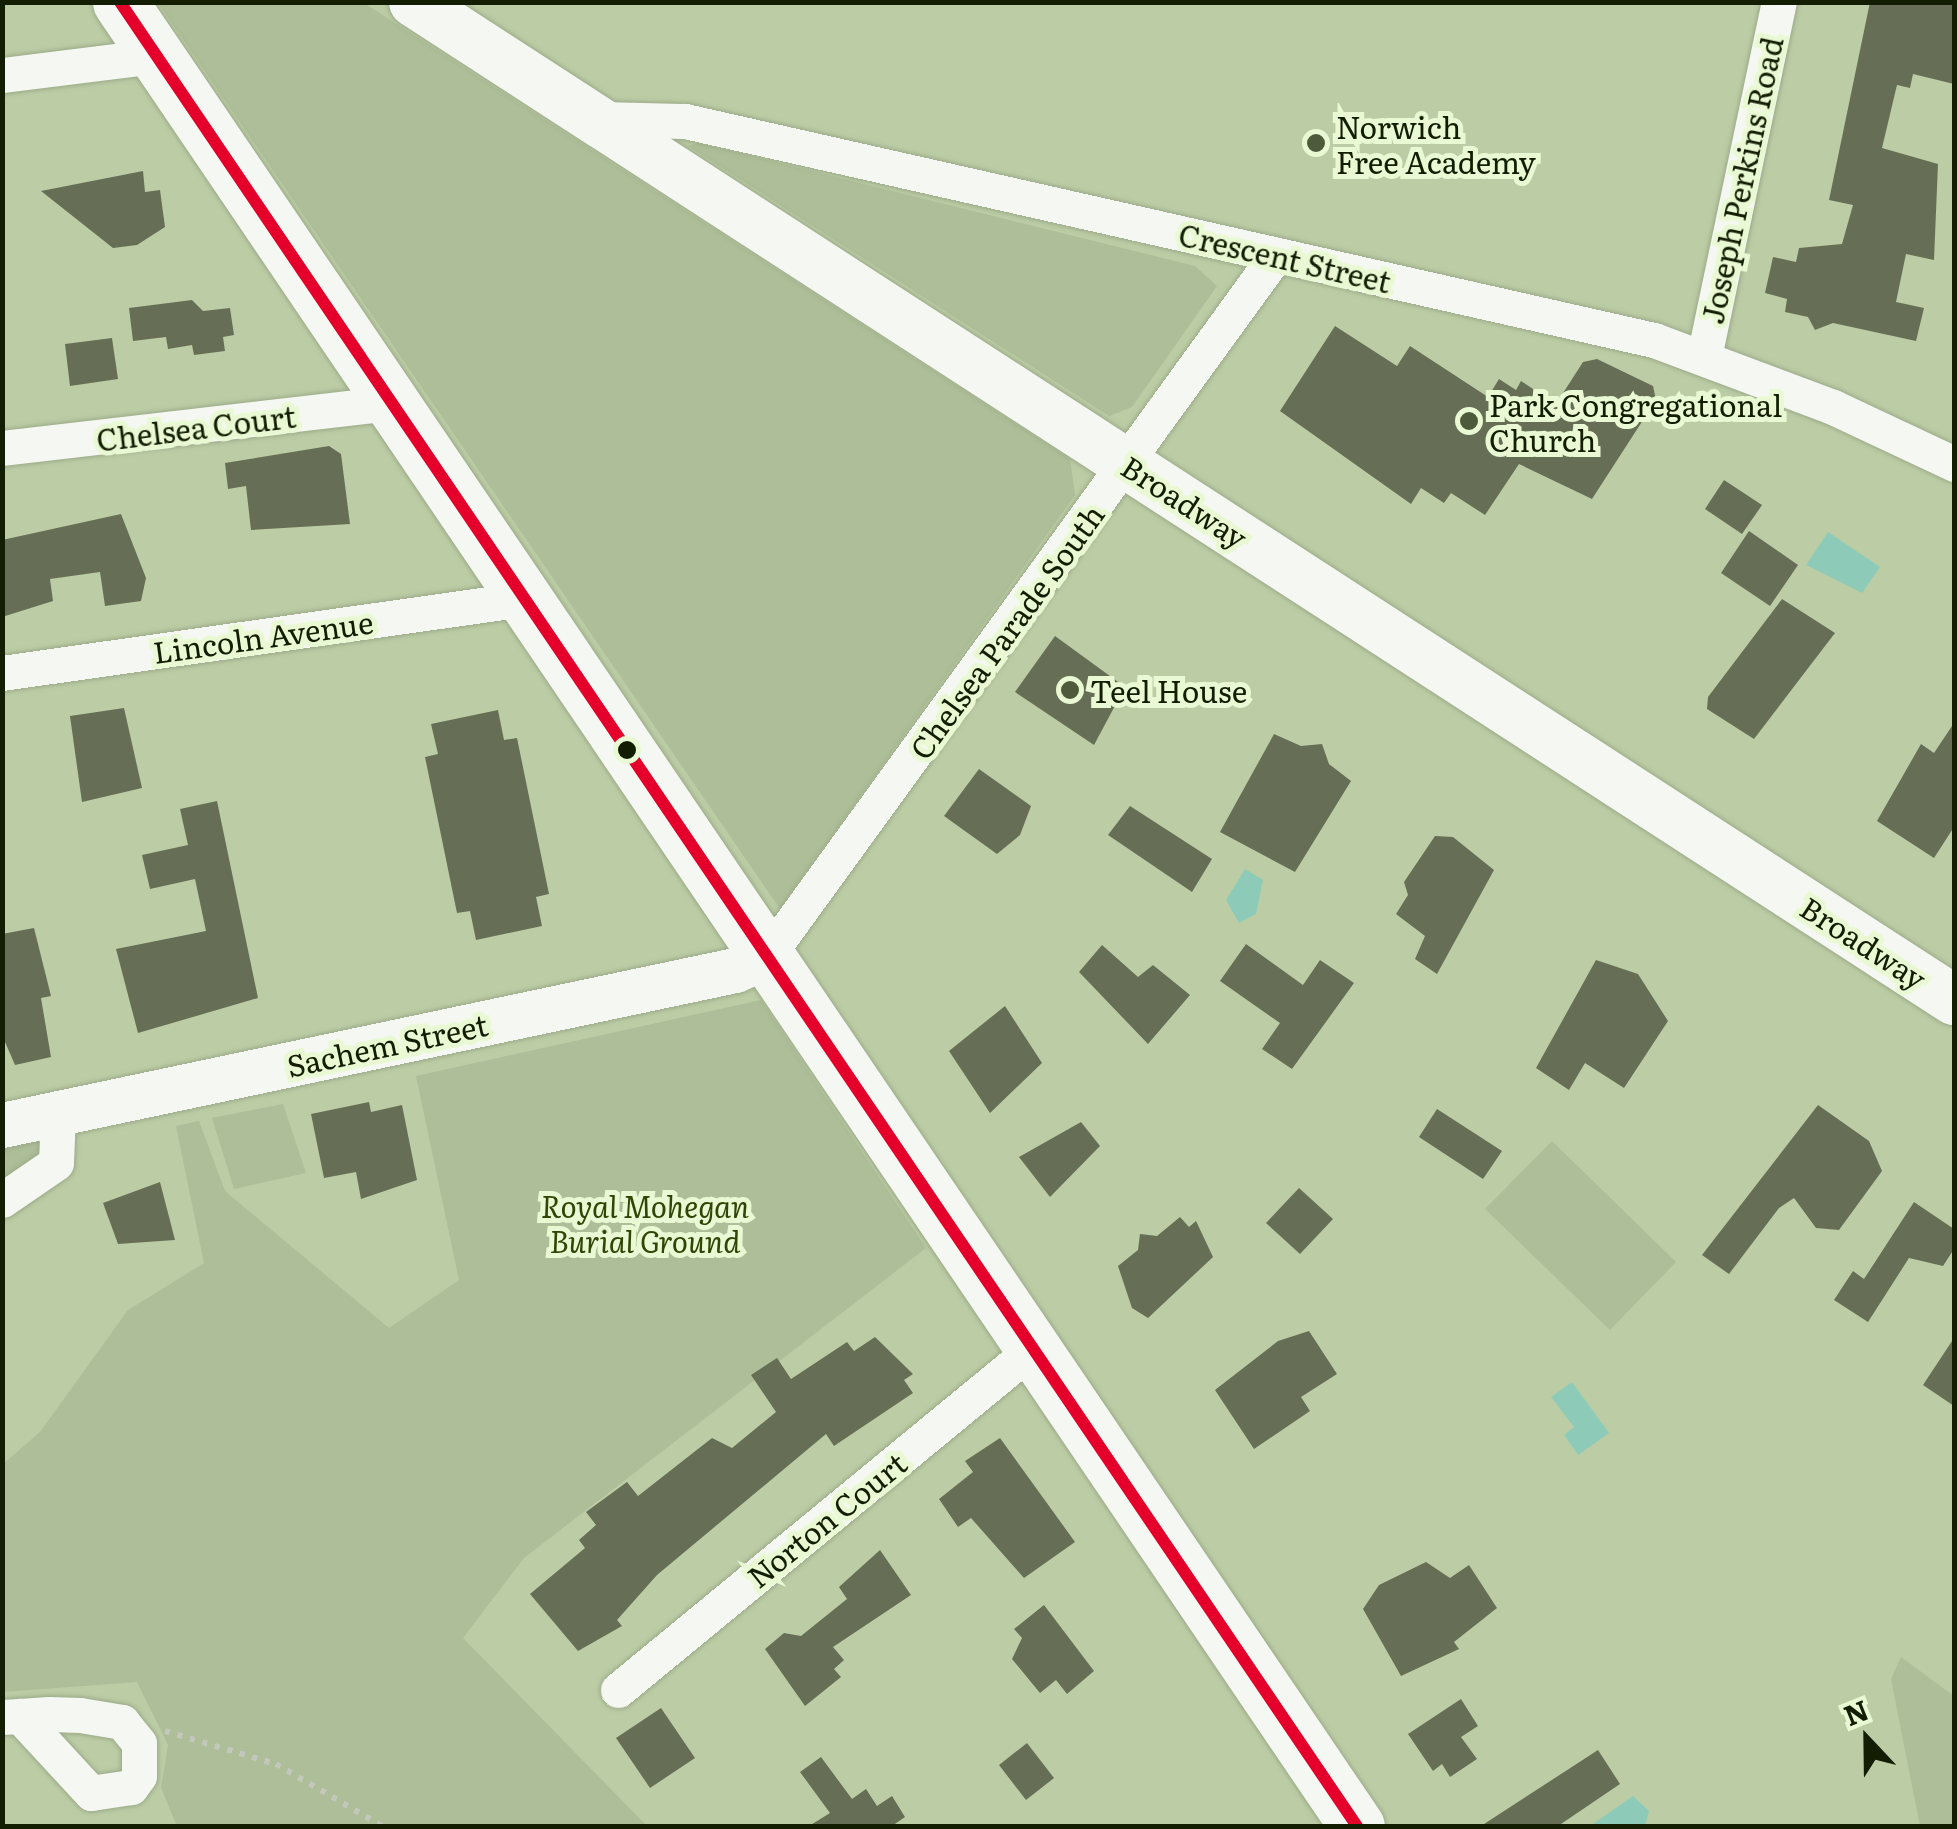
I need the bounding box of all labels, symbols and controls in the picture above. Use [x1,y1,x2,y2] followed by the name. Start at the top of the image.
[1693,33,1789,327] street label: Joseph Perkins Road
[1336,108,1536,178] place label: Norwich Free Academy
[1305,132,1327,154] marker: Norwich Free Academy
[1175,215,1395,299] street label: Crescent Street
[1489,386,1782,456] place label: Park Congregational Church
[94,397,298,457] street label: Chelsea Court
[1458,410,1480,432] marker: Park Congregational Church
[1115,447,1255,555] street label: Broadway
[901,497,1111,765] street label: Chelsea Parade South
[151,603,375,669] street label: Lincoln Avenue
[1090,672,1247,708] place label: Teel House
[1059,679,1081,701] marker: Teel House
[617,740,637,760] unlabelled marker
[1794,888,1934,996] street label: Broadway
[283,1005,491,1083] street label: Sachem Street
[541,1187,749,1258] park label: Royal Mohegan Burial Ground
[739,1444,913,1594] street label: Norton Court
[1837,1687,1875,1735] text: N
[1817,1689,1917,1789] north arrow

